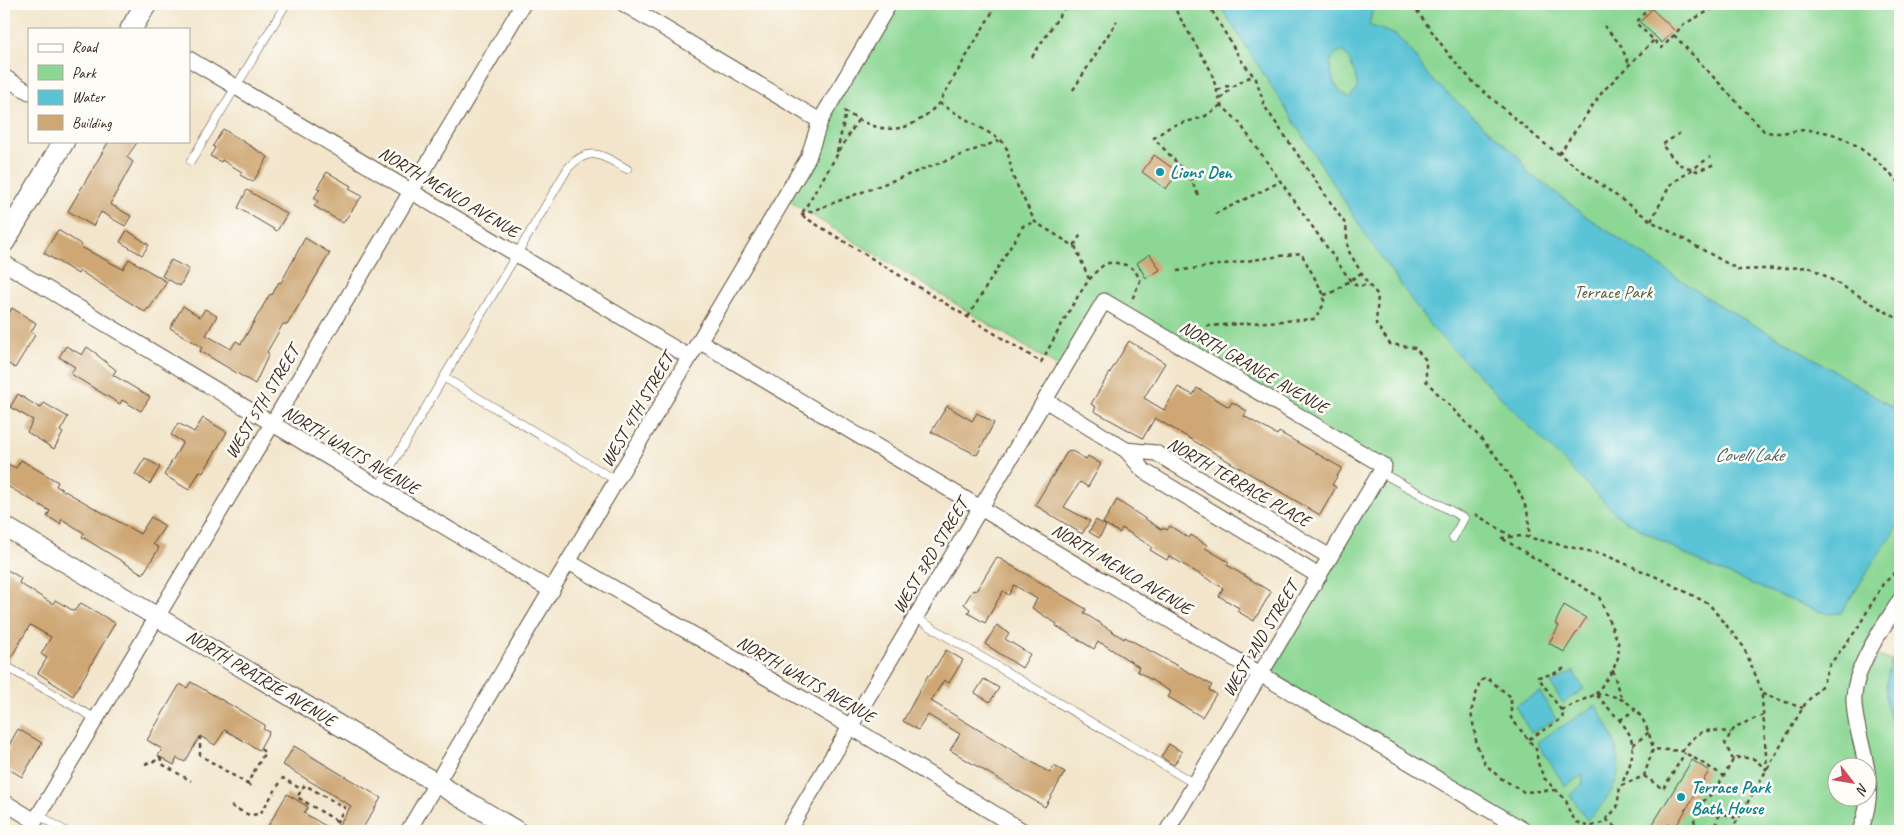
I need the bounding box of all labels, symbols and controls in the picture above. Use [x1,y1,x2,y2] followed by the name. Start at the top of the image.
[28,28,190,142] legend
[72,38,99,57] text: Road
[72,64,97,83] text: Park
[72,88,106,107] text: Water
[72,114,112,133] text: Building
[375,141,525,244] street label: NORTH MENLO AVENUE
[1170,161,1233,183] place label: Lions Den
[1154,166,1166,178] marker: Lions Den
[1574,281,1653,303] park label: Terrace Park
[1176,316,1334,419] street label: NORTH GRANGE AVENUE
[220,338,307,462] street label: WEST 5TH STREET
[596,345,681,471] street label: WEST 4TH STREET
[279,401,425,501] street label: NORTH WALTS AVENUE
[1164,432,1316,533] street label: NORTH TERRACE PLACE
[1715,443,1786,467] water label: Covell Lake
[887,491,975,617] street label: WEST 3RD STREET
[1048,518,1198,621] street label: NORTH MENLO AVENUE
[1217,573,1305,700] street label: WEST 2ND STREET
[182,625,341,732] street label: NORTH PRAIRIE AVENUE
[733,631,881,728] street label: NORTH WALTS AVENUE
[1826,758,1876,808] north arrow
[1691,776,1772,819] place label: Terrace Park Bath House
[1852,780,1872,799] text: N
[1675,791,1687,803] marker: Terrace Park Bath House

